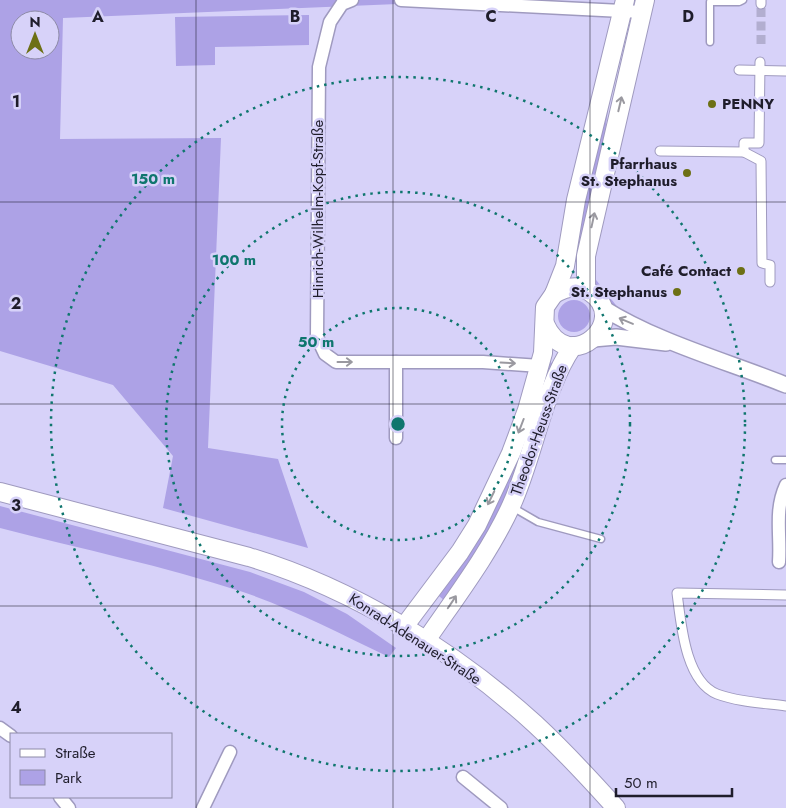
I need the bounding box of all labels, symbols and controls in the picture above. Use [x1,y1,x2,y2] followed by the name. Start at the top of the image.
[91,5,104,28] text: A
[290,5,300,28] text: B
[485,5,497,28] text: C
[682,5,694,28] text: D
[10,10,60,60] north arrow
[29,12,41,32] text: N
[12,90,20,113] text: 1
[722,93,774,115] place label: PENNY
[616,97,625,113] one-way arrow
[706,98,718,110] marker: PENNY
[307,120,329,298] street label: Hinrich-Wilhelm-Kopf-Straße
[581,153,677,192] place label: Pfarrhaus St. Stephanus
[681,167,693,179] marker: Pfarrhaus St. Stephanus
[131,168,175,190] text: 150 m
[589,212,598,228] one-way arrow
[212,249,256,271] text: 100 m
[641,260,731,282] place label: Café Contact
[735,265,747,277] marker: Café Contact
[571,281,667,303] place label: St. Stephanus
[671,286,683,298] marker: St. Stephanus
[11,292,21,315] text: 2
[619,316,634,326] one-way arrow
[298,331,334,353] text: 50 m
[337,357,353,367] one-way arrow
[499,359,515,368] one-way arrow
[505,361,573,498] street label: Theodor-Heuss-Straße
[389,415,407,433] centre of rings
[516,418,525,434] one-way arrow
[485,490,495,505] one-way arrow
[11,494,21,517] text: 3
[345,588,486,690] street label: Konrad-Adenauer-Straße
[447,595,457,609] one-way arrow
[10,696,22,719] text: 4
[10,733,172,798] legend
[55,742,96,764] text: Straße
[616,766,732,798] scale bar
[55,767,82,789] text: Park
[624,772,658,794] text: 50 m

